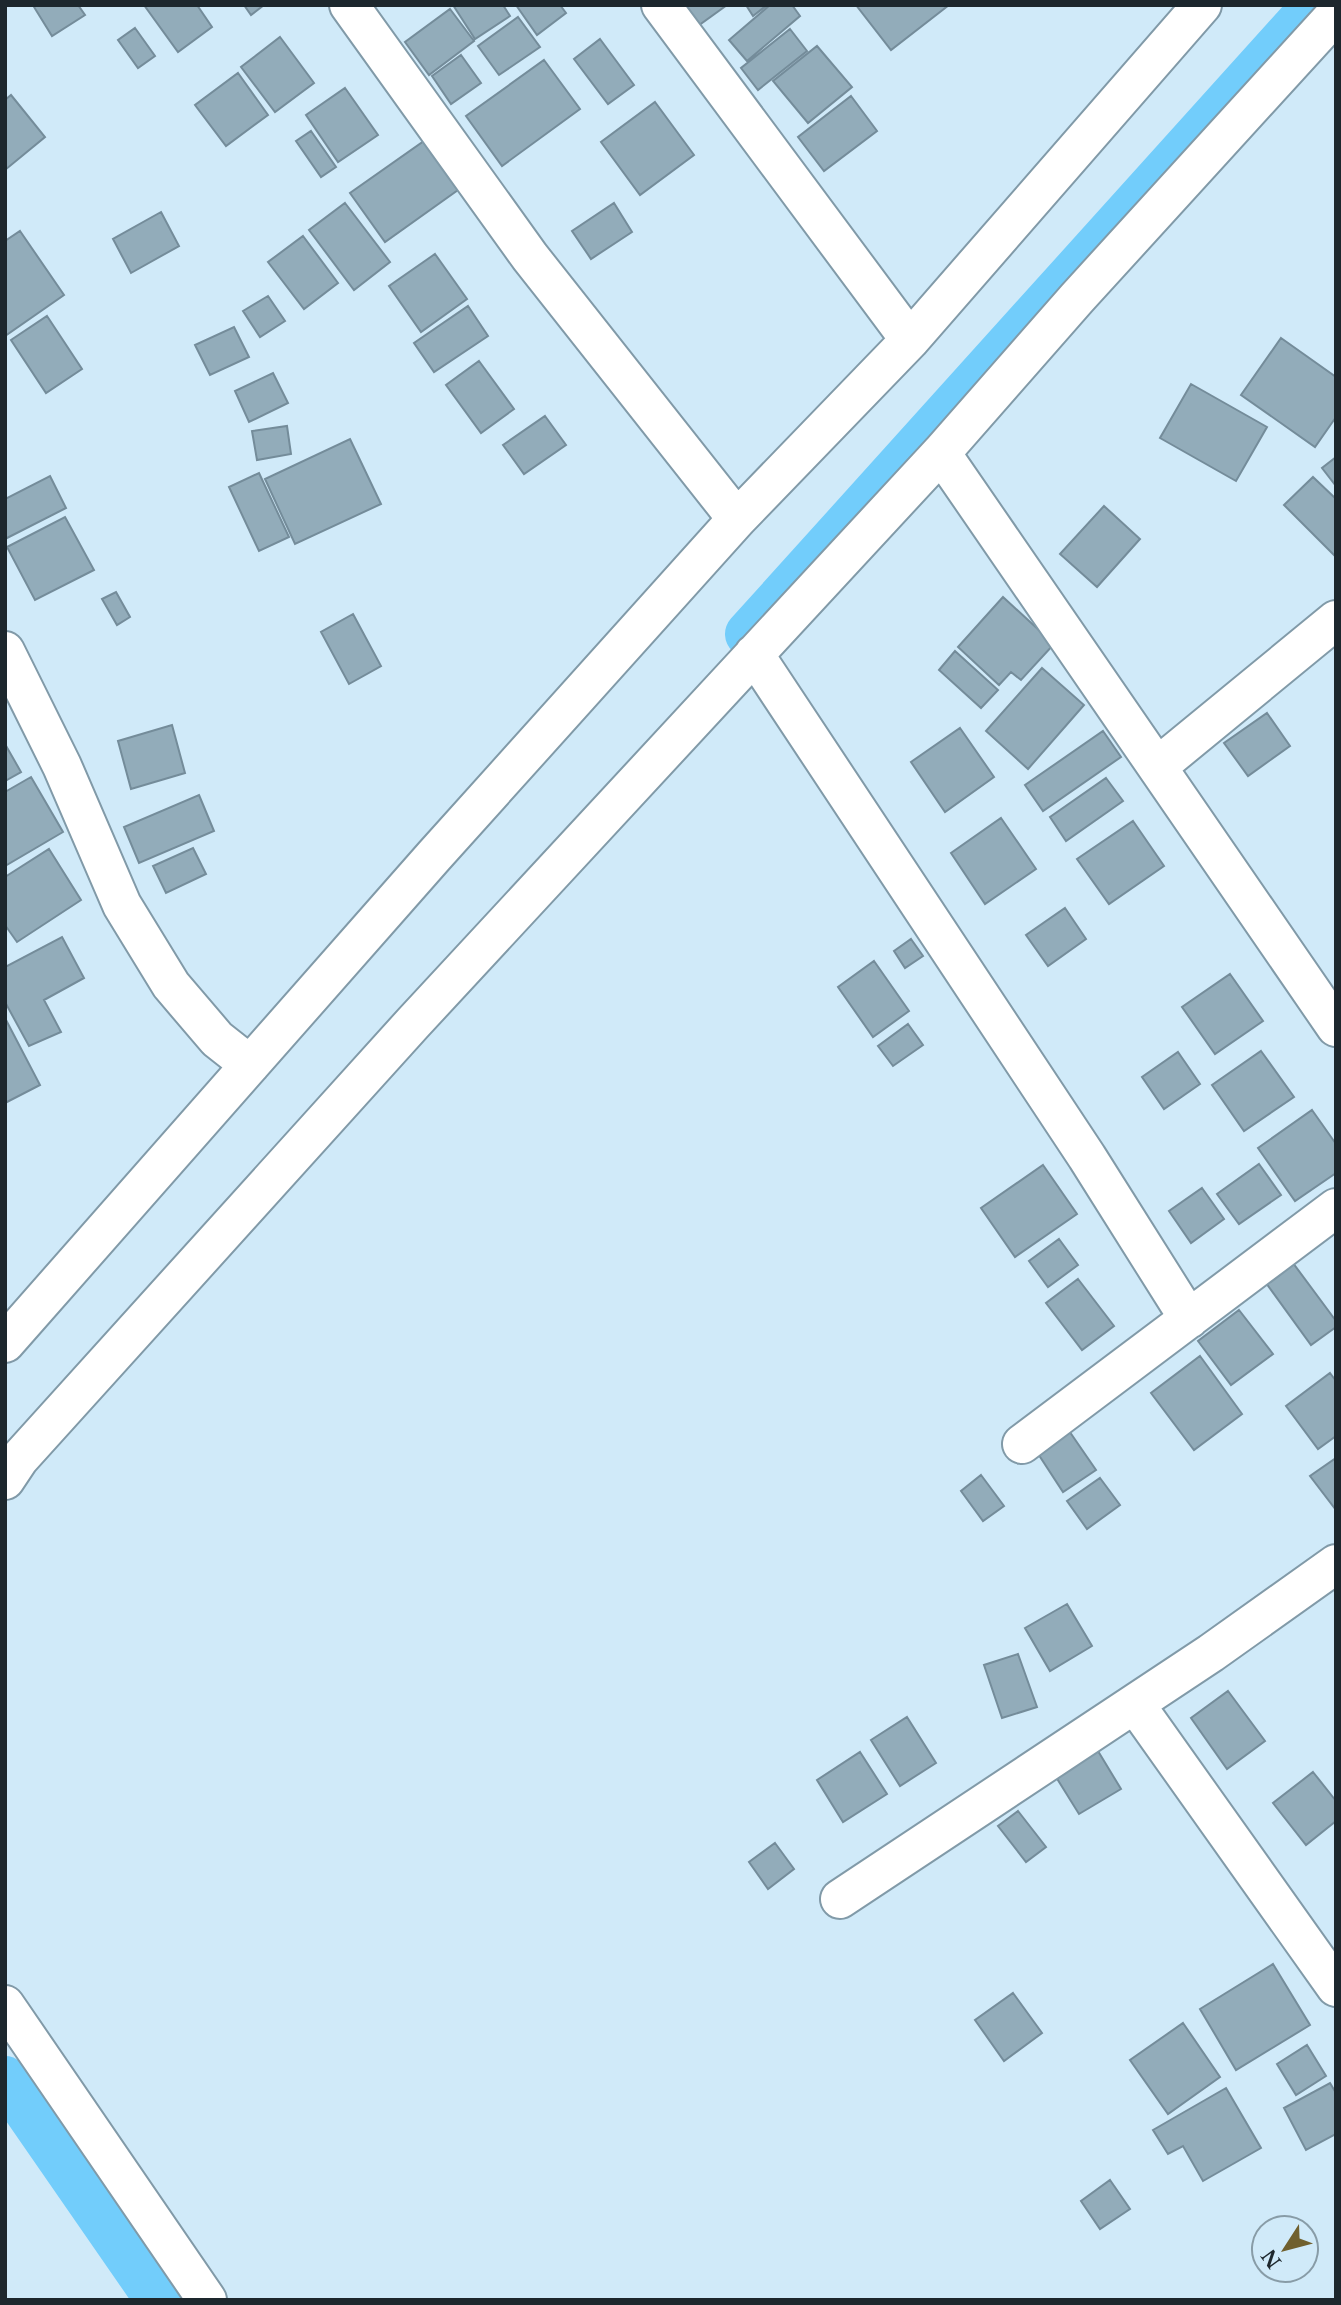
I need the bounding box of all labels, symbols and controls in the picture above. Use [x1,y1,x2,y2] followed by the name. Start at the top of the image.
[1250,2214,1320,2284] north arrow
[1257,2245,1286,2273] text: N

